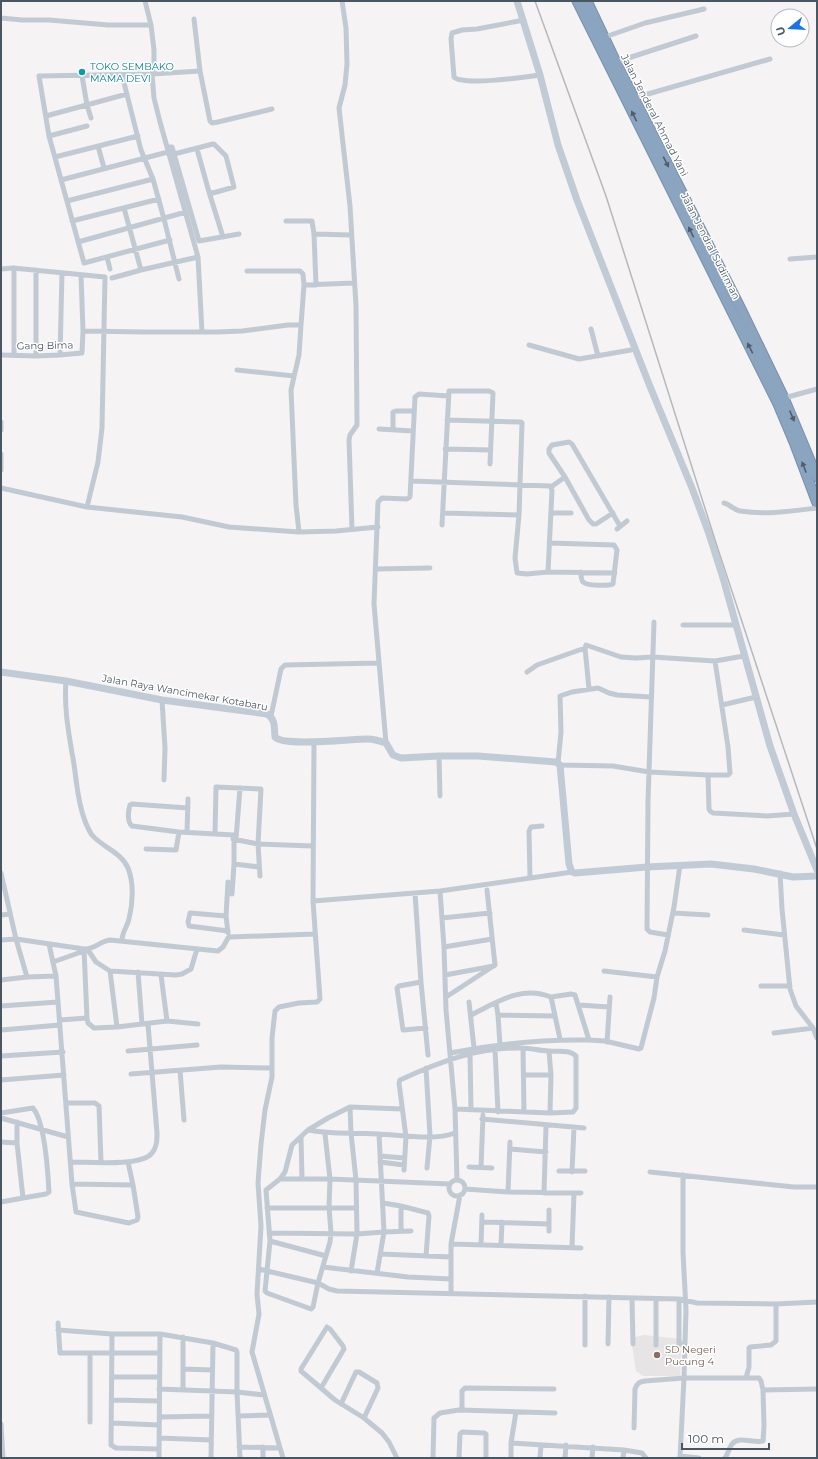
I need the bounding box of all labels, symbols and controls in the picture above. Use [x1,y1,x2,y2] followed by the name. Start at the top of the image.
[770,8,810,48] north arrow
[772,25,788,37] text: U
[618,51,691,178] street label: Jalan Jenderal Ahmad Yani
[90,60,174,85] place label: TOKO SEMBAKO MAMA DEVI
[77,67,87,77] marker: TOKO SEMBAKO MAMA DEVI
[631,110,637,121] one-way arrow
[663,156,670,167] one-way arrow
[678,190,743,302] street label: Jalan Jendral Sudirman
[688,227,694,238] one-way arrow
[17,339,73,352] street label: Gang Bima
[747,343,753,354] one-way arrow
[789,411,795,422] one-way arrow
[800,460,806,472] one-way arrow
[100,671,269,714] street label: Jalan Raya Wancimekar Kotabaru
[665,1343,716,1368] place label: SD Negeri Pucung 4
[652,1350,662,1360] marker: SD Negeri Pucung 4
[682,1425,769,1451] scale bar
[688,1431,724,1446] text: 100 m

